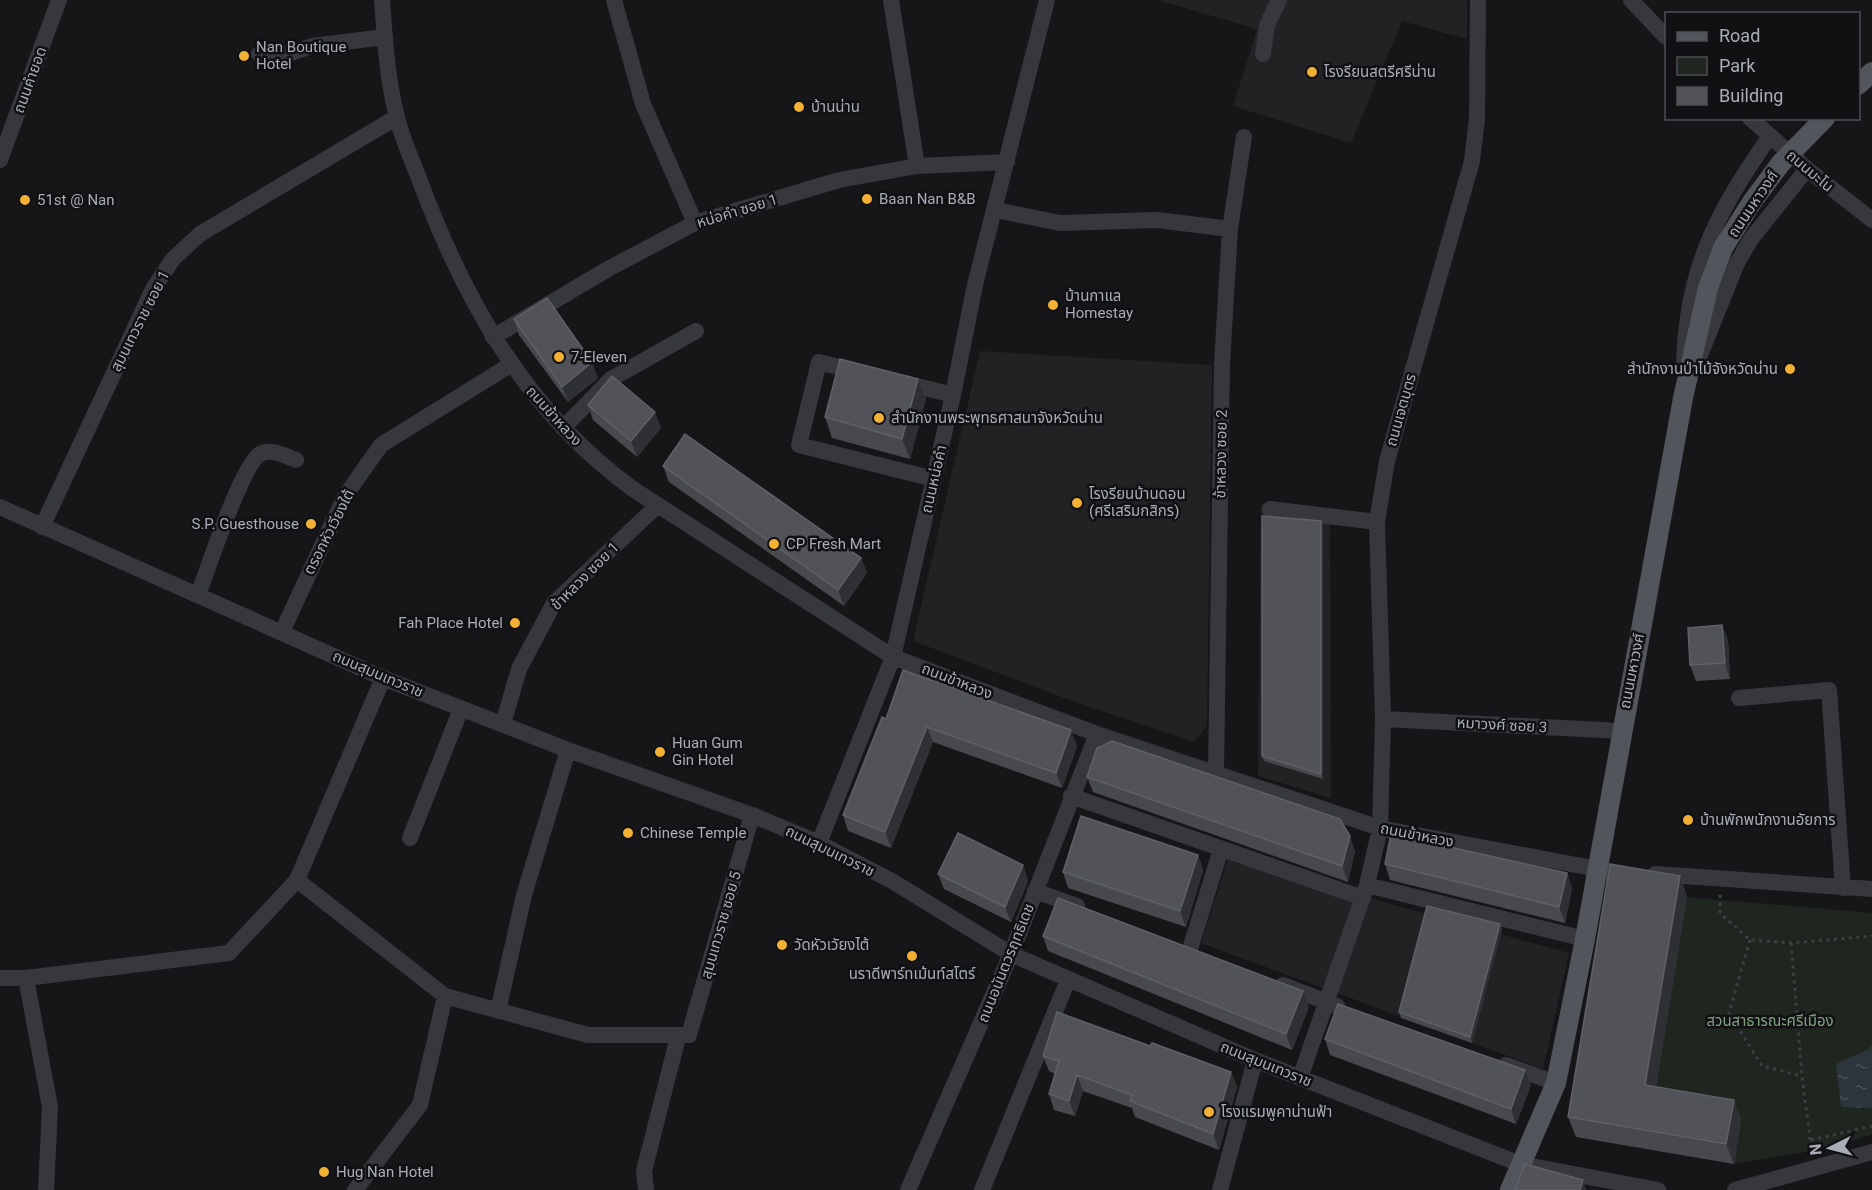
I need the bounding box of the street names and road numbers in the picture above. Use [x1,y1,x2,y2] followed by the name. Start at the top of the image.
[10,44,50,116] street label: ถนนคำยอด
[1783,146,1837,196] street label: ถนนมะโน
[1724,167,1782,241] street label: ถนนมหาวงศ์
[694,190,780,232] street label: หน่อคำ ซอย 1
[107,267,173,375] street label: สุมนเทวราช ซอย 1
[1382,372,1420,448] street label: ถนนเจตบุตร
[522,382,586,450] street label: ถนนข้าหลวง
[1211,409,1231,499] street label: ข้าหลวง ซอย 2
[917,443,951,515] street label: ถนนหน่อคำ
[300,486,358,578] street label: ตรอกหัวเวียงใต้
[547,538,623,614] street label: ข้าหลวง ซอย 1
[1616,632,1648,710] street label: ถนนมหาวงศ์
[330,647,426,701] street label: ถนนสุมนเทวราช
[919,659,995,703] street label: ถนนข้าหลวง
[1456,714,1548,736] street label: หมาวงศ์ ซอย 3
[1379,819,1455,851] street label: ถนนข้าหลวง
[782,822,878,880] street label: ถนนสุมนเทวราช
[697,869,745,981] street label: สุมนเทวราช ซอย 5
[974,901,1038,1025] street label: ถนนอนันตวรฤทธิเดช
[1218,1037,1314,1091] street label: ถนนสุมนเทวราช

